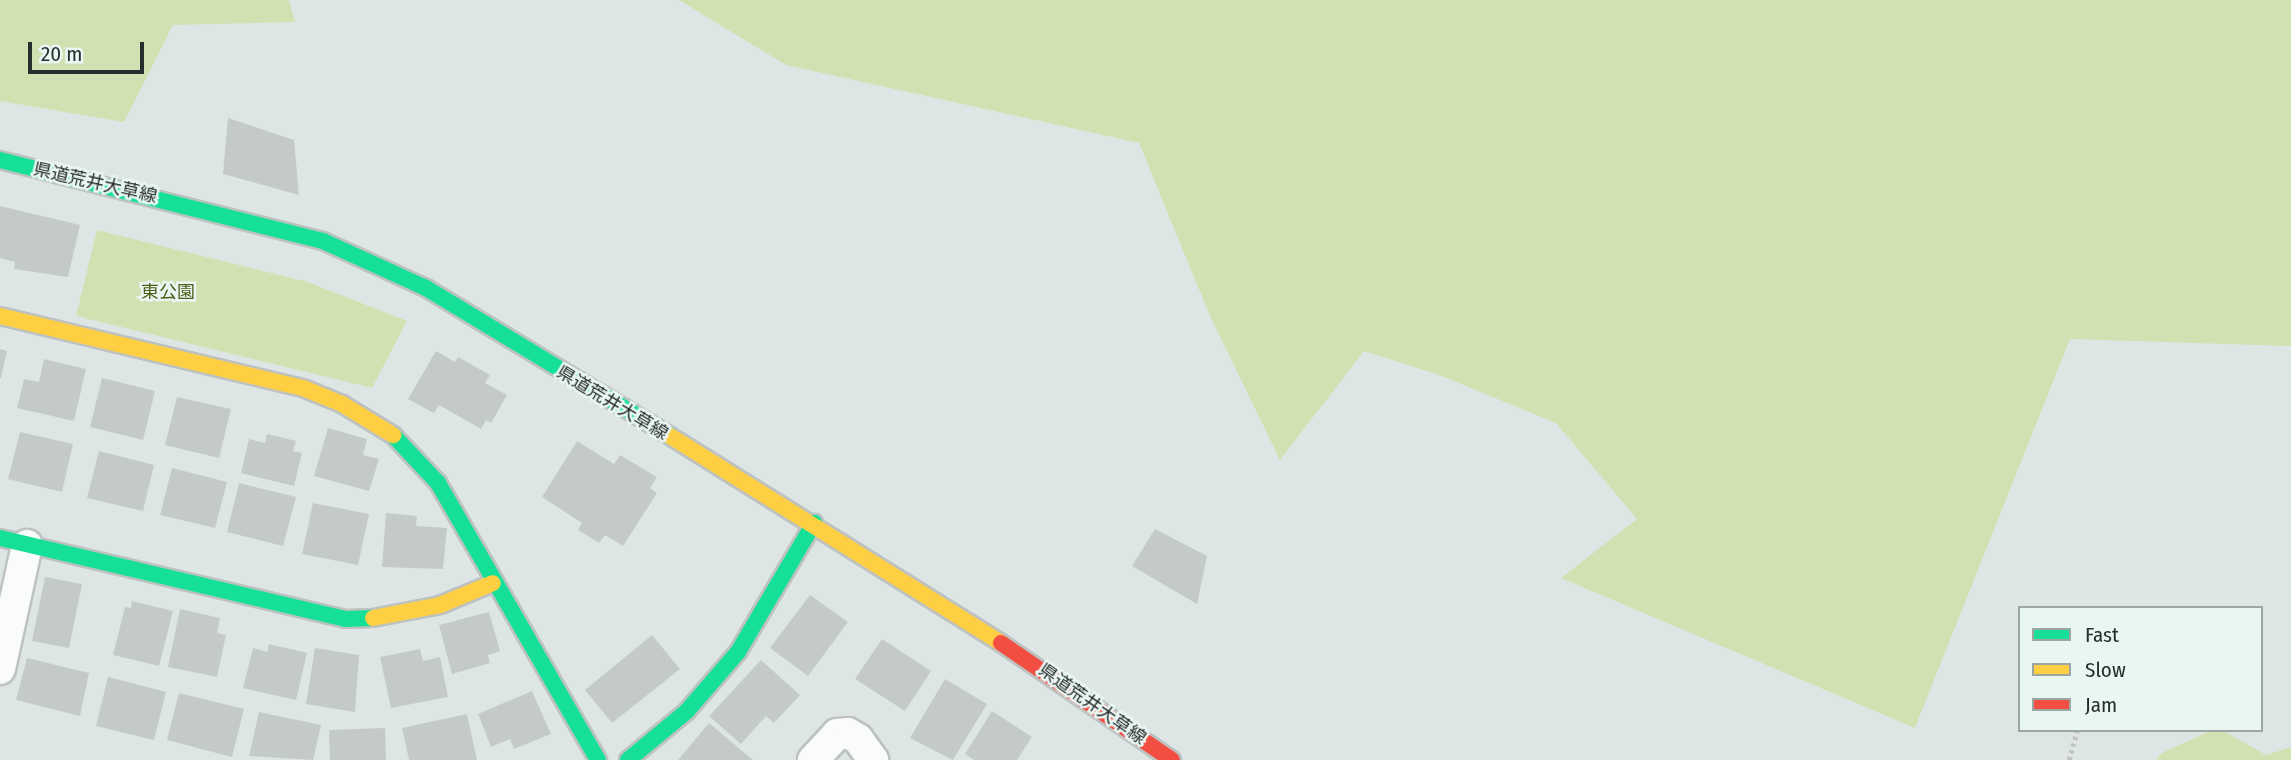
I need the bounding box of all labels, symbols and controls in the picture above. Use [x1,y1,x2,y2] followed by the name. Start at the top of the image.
[32,28,147,72] scale bar
[41,41,82,67] text: 20 m
[31,158,159,208] street label: 県道荒井大草線
[141,281,195,303] park label: 東公園
[552,361,672,445] street label: 県道荒井大草線
[2018,606,2263,732] legend
[2085,622,2119,648] text: Fast
[2085,657,2126,683] text: Slow
[1034,659,1150,749] street label: 県道荒井大草線
[2085,692,2117,718] text: Jam

